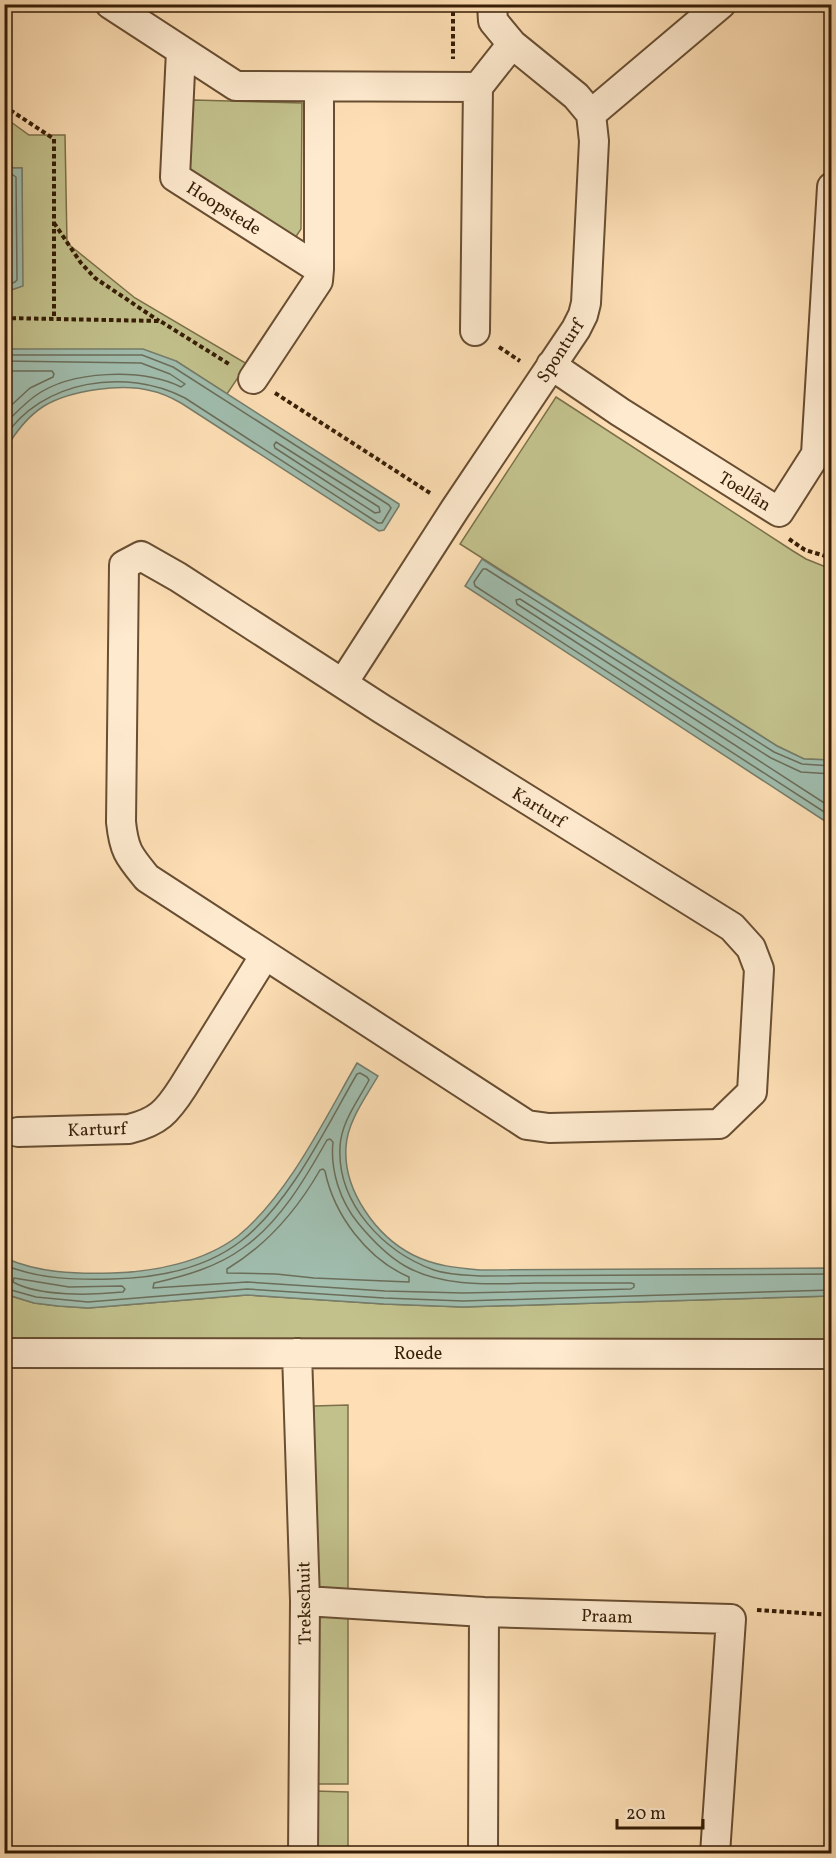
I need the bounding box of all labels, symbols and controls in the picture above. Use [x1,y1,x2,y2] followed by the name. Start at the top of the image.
[181,176,265,242] street label: Hoopstede
[532,314,592,388] street label: Sponturf
[713,466,776,518] street label: Toellân
[507,782,571,835] street label: Karturf
[67,1117,129,1144] street label: Karturf
[394,1342,442,1367] street label: Roede
[292,1561,319,1645] street label: Trekschuit
[581,1604,633,1631] street label: Praam
[617,1792,702,1830] scale bar
[626,1802,666,1827] text: 20 m

